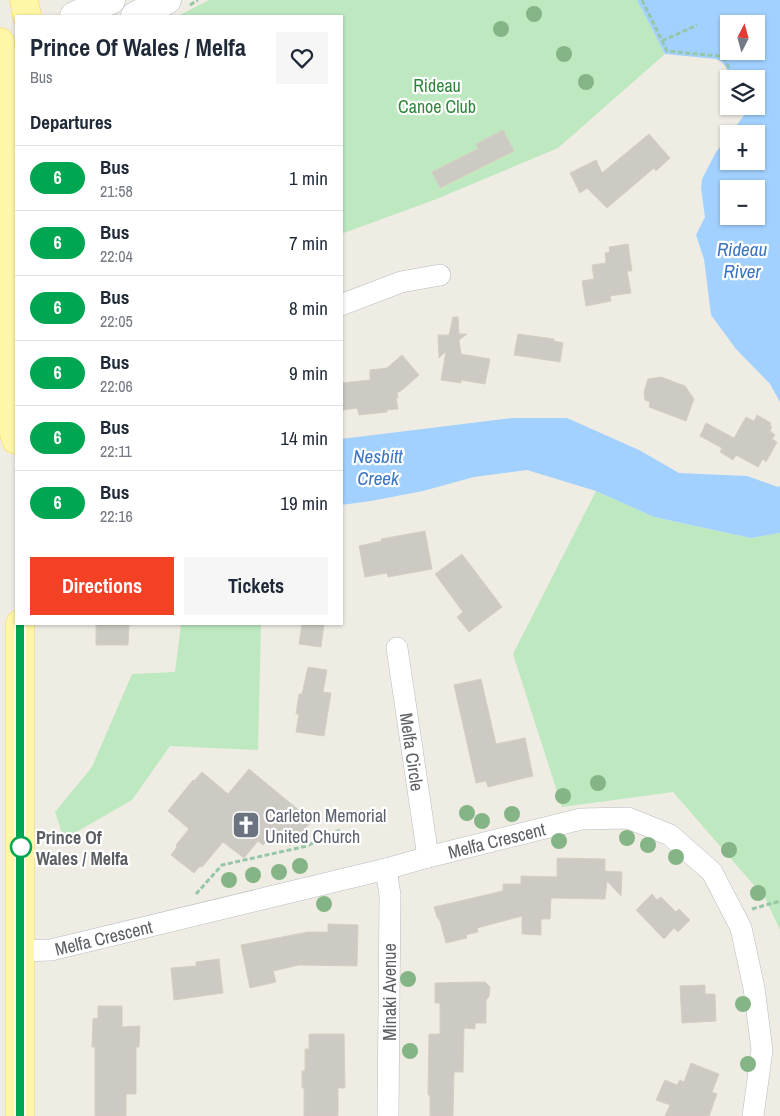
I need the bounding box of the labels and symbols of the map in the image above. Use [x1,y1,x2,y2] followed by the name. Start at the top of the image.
[720,15,765,60] north arrow
[398,73,476,119] park label: Rideau Canoe Club
[717,236,767,284] water label: Rideau River
[353,443,403,491] water label: Nesbitt Creek
[394,711,431,793] street label: Melfa Circle
[265,803,386,849] place label: Carleton Memorial United Church
[231,810,261,840] church icon: Carleton Memorial United Church
[445,816,548,864] street label: Melfa Crescent
[36,825,129,871] place label: Prince Of Wales / Melfa
[10,836,32,858] marker: Prince Of Wales / Melfa
[52,913,155,961] street label: Melfa Crescent
[377,943,402,1041] street label: Minaki Avenue

